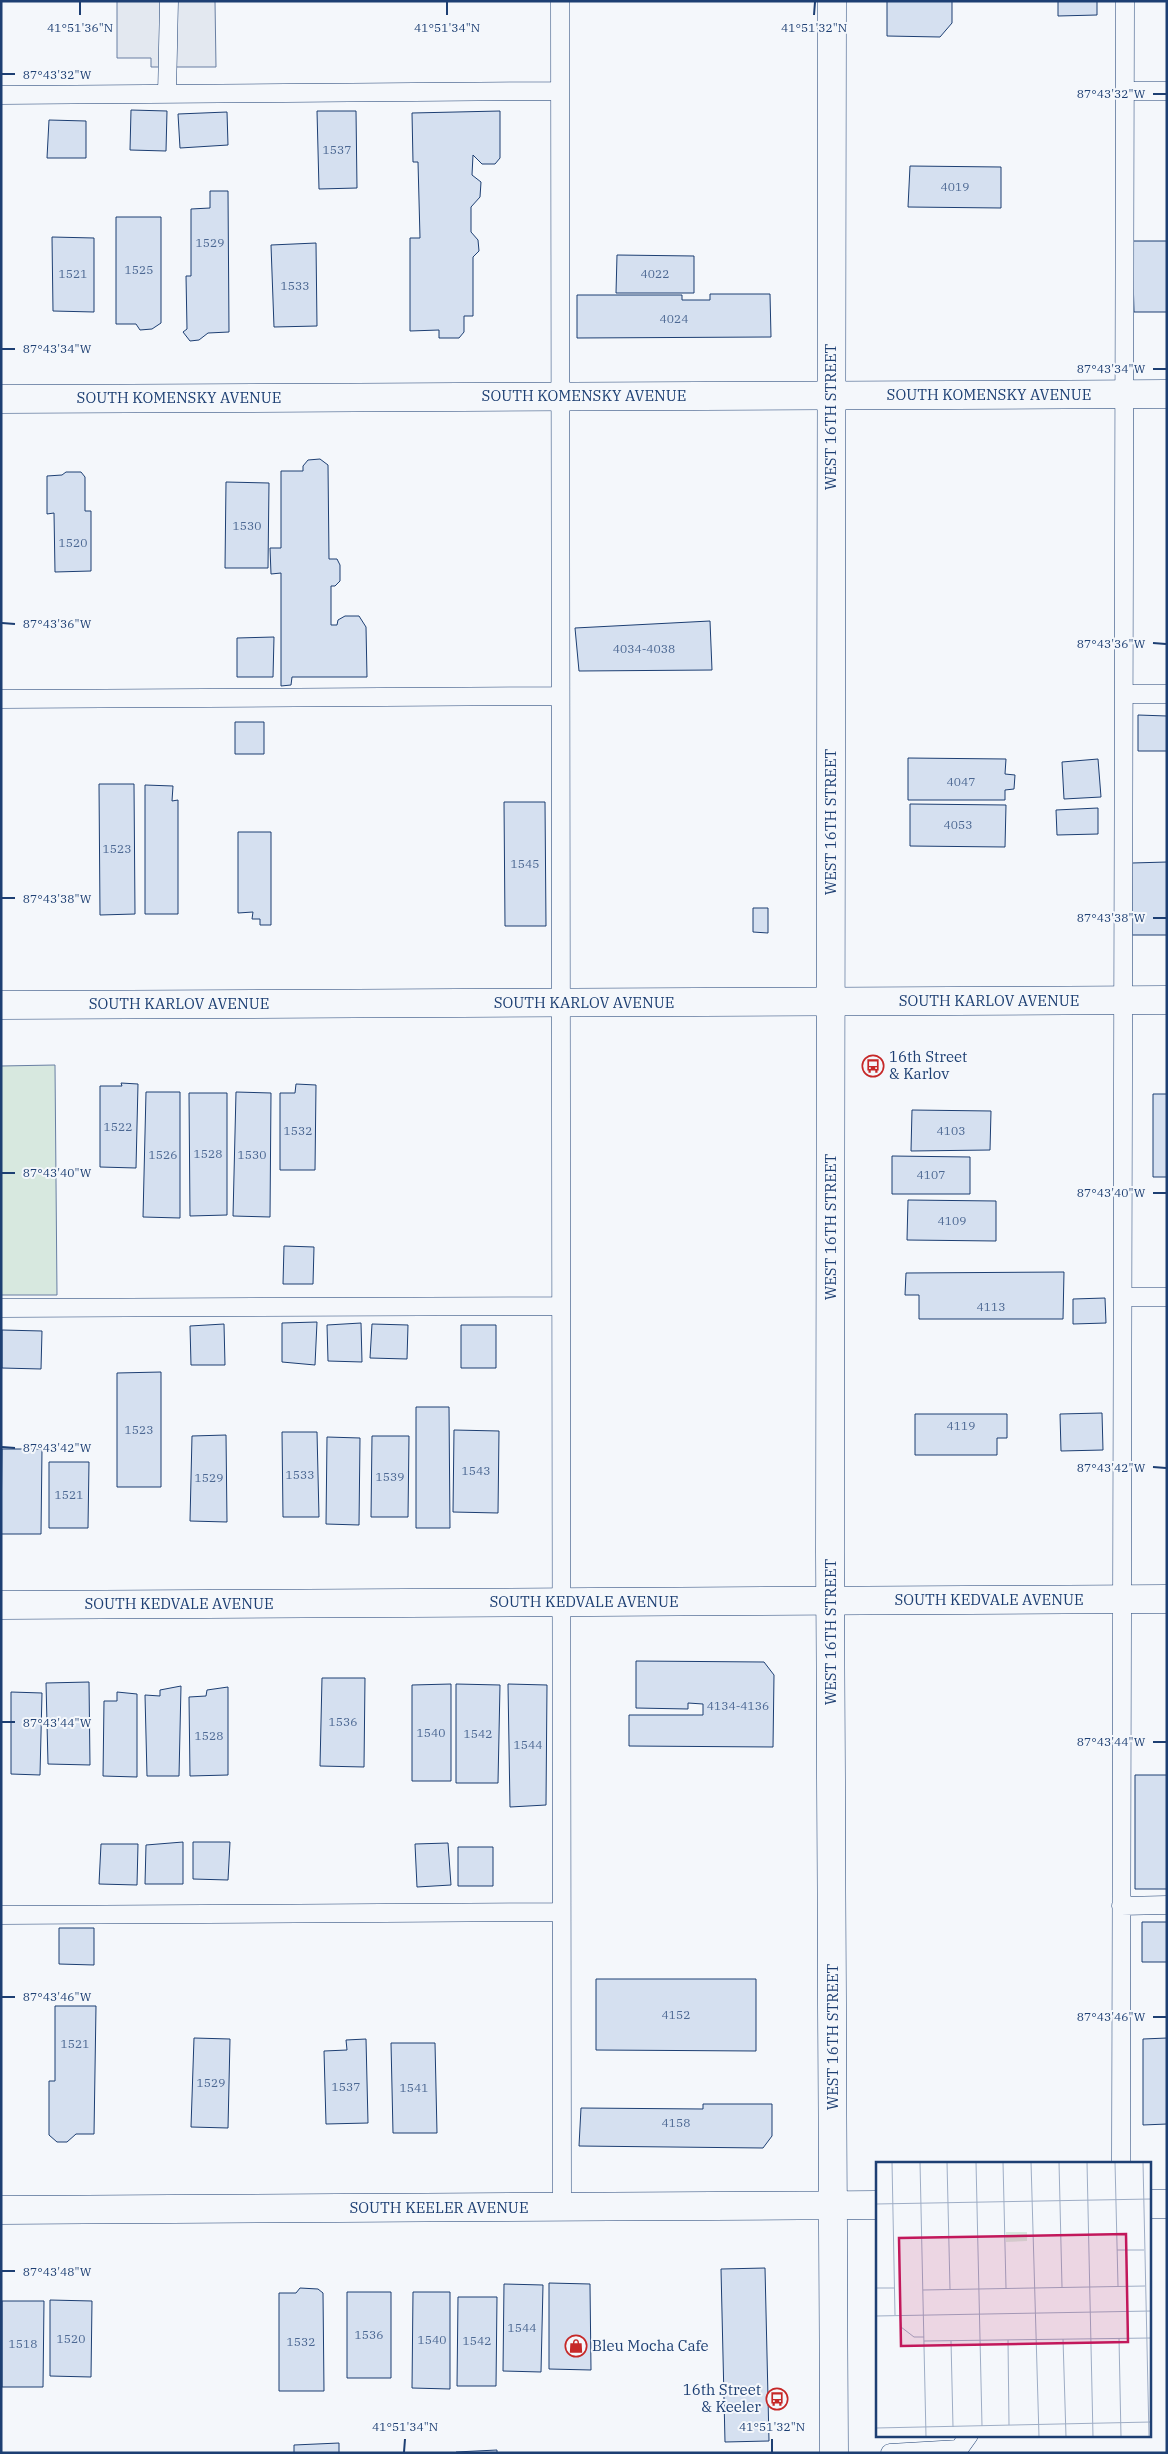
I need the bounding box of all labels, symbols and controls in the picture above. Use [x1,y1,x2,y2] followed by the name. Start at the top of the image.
[47,20,113,35] text: 41°51'36"N
[414,20,480,35] text: 41°51'34"N
[781,20,847,35] text: 41°51'32"N
[23,67,92,82] text: 87°43'32"W
[1077,86,1146,101] text: 87°43'32"W
[323,142,351,157] house number: 1537
[941,179,969,194] house number: 4019
[196,235,224,250] house number: 1529
[125,262,153,277] house number: 1525
[59,266,87,281] house number: 1521
[641,266,669,281] house number: 4022
[281,278,309,293] house number: 1533
[660,311,688,326] house number: 4024
[23,341,92,356] text: 87°43'34"W
[821,343,840,490] street label: WEST 16TH STREET
[1077,361,1146,376] text: 87°43'34"W
[887,385,1091,404] street label: SOUTH KOMENSKY AVENUE
[482,386,686,405] street label: SOUTH KOMENSKY AVENUE
[77,388,281,407] street label: SOUTH KOMENSKY AVENUE
[233,518,261,533] house number: 1530
[59,535,87,550] house number: 1520
[23,616,92,631] text: 87°43'36"W
[1077,636,1146,651] text: 87°43'36"W
[613,641,675,656] house number: 4034-4038
[821,748,840,895] street label: WEST 16TH STREET
[947,774,975,789] house number: 4047
[944,817,972,832] house number: 4053
[103,841,131,856] house number: 1523
[511,856,539,871] house number: 1545
[23,891,92,906] text: 87°43'38"W
[1077,910,1146,925] text: 87°43'38"W
[899,991,1079,1010] street label: SOUTH KARLOV AVENUE
[494,993,674,1012] street label: SOUTH KARLOV AVENUE
[89,994,269,1013] street label: SOUTH KARLOV AVENUE
[889,1047,967,1083] place label: 16th Street & Karlov
[861,1054,885,1078] bus stop icon: 16th Street & Karlov
[104,1119,132,1134] house number: 1522
[284,1123,312,1138] house number: 1532
[937,1123,965,1138] house number: 4103
[194,1146,222,1161] house number: 1528
[149,1147,177,1162] house number: 1526
[238,1147,266,1162] house number: 1530
[821,1153,840,1300] street label: WEST 16TH STREET
[23,1165,92,1180] text: 87°43'40"W
[917,1167,945,1182] house number: 4107
[1077,1185,1146,1200] text: 87°43'40"W
[938,1213,966,1228] house number: 4109
[977,1299,1005,1314] house number: 4113
[947,1418,975,1433] house number: 4119
[125,1422,153,1437] house number: 1523
[23,1440,92,1455] text: 87°43'42"W
[1077,1460,1146,1475] text: 87°43'42"W
[462,1463,490,1478] house number: 1543
[286,1467,314,1482] house number: 1533
[376,1469,404,1484] house number: 1539
[195,1470,223,1485] house number: 1529
[55,1487,83,1502] house number: 1521
[821,1558,840,1705] street label: WEST 16TH STREET
[894,1590,1084,1609] street label: SOUTH KEDVALE AVENUE
[489,1592,679,1611] street label: SOUTH KEDVALE AVENUE
[84,1594,274,1613] street label: SOUTH KEDVALE AVENUE
[707,1698,769,1713] house number: 4134-4136
[329,1714,357,1729] house number: 1536
[23,1715,92,1730] text: 87°43'44"W
[417,1725,445,1740] house number: 1540
[464,1726,492,1741] house number: 1542
[195,1728,223,1743] house number: 1528
[1077,1734,1146,1749] text: 87°43'44"W
[514,1737,542,1752] house number: 1544
[823,1963,842,2110] street label: WEST 16TH STREET
[23,1989,92,2004] text: 87°43'46"W
[662,2007,690,2022] house number: 4152
[1077,2009,1146,2024] text: 87°43'46"W
[61,2036,89,2051] house number: 1521
[197,2075,225,2090] house number: 1529
[332,2079,360,2094] house number: 1537
[400,2080,428,2095] house number: 1541
[662,2115,690,2130] house number: 4158
[876,2162,1150,2436] inset map
[350,2198,529,2217] street label: SOUTH KEELER AVENUE
[23,2264,92,2279] text: 87°43'48"W
[508,2320,536,2335] house number: 1544
[355,2327,383,2342] house number: 1536
[57,2331,85,2346] house number: 1520
[418,2332,446,2347] house number: 1540
[463,2333,491,2348] house number: 1542
[287,2334,315,2349] house number: 1532
[564,2334,588,2358] shop icon: Bleu Mocha Cafe
[9,2336,37,2351] house number: 1518
[592,2336,709,2355] place label: Bleu Mocha Cafe
[683,2380,761,2416] place label: 16th Street & Keeler
[765,2387,789,2411] bus stop icon: 16th Street & Keeler
[372,2419,438,2434] text: 41°51'34"N
[739,2419,805,2434] text: 41°51'32"N

